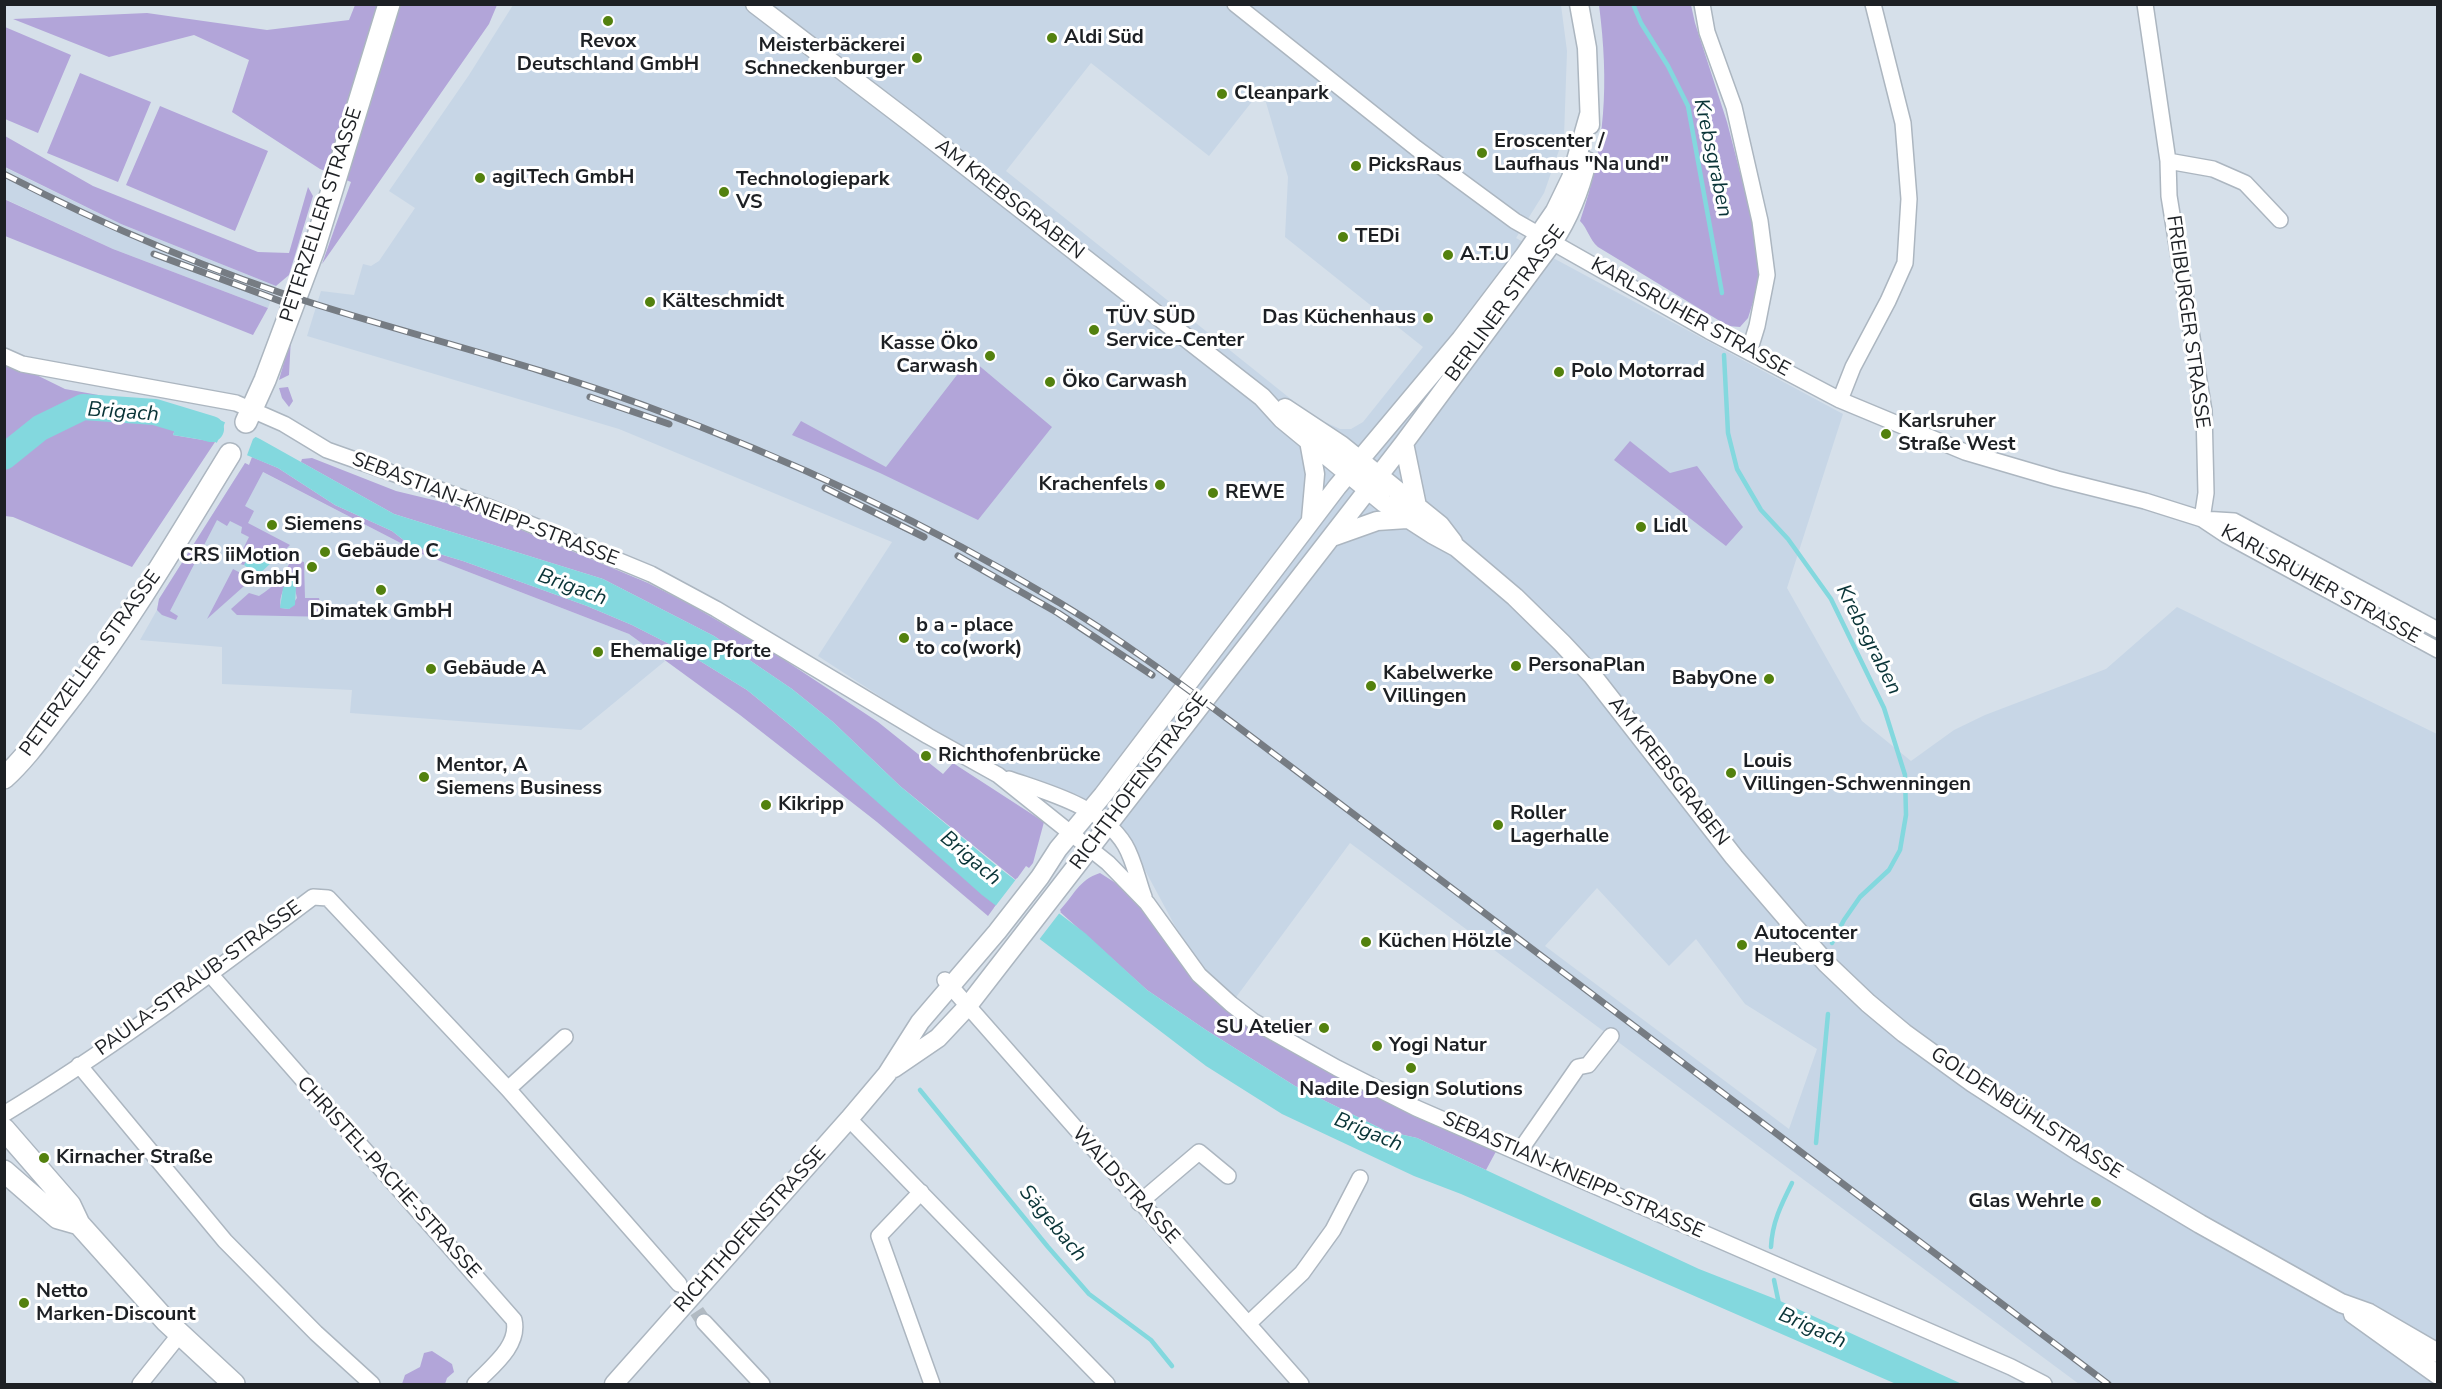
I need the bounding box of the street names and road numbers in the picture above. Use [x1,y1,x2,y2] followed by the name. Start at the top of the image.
[276,105,368,325] street label: PETERZELLER STRASSE
[930,134,1088,266] street label: AM KREBSGRABEN
[2160,214,2214,430] street label: FREIBURGER STRASSE
[1441,221,1571,387] street label: BERLINER STRASSE
[1586,253,1794,383] street label: KARLSRUHER STRASSE
[348,448,622,572] street label: SEBASTIAN-KNEIPP-STRASSE
[2216,520,2424,650] street label: KARLSRUHER STRASSE
[15,566,167,762] street label: PETERZELLER STRASSE
[1066,689,1214,875] street label: RICHTHOFENSTRASSE
[1602,693,1734,851] street label: AM KREBSGRABEN
[91,896,307,1062] street label: PAULA-STRAUB-STRASSE
[1926,1043,2126,1185] street label: GOLDENBÜHLSTRASSE
[291,1072,485,1284] street label: CHRISTEL-PACHE-STRASSE
[1439,1107,1707,1245] street label: SEBASTIAN-KNEIPP-STRASSE
[1066,1123,1184,1249] street label: WALDSTRASSE
[670,1142,832,1318] street label: RICHTHOFENSTRASSE

